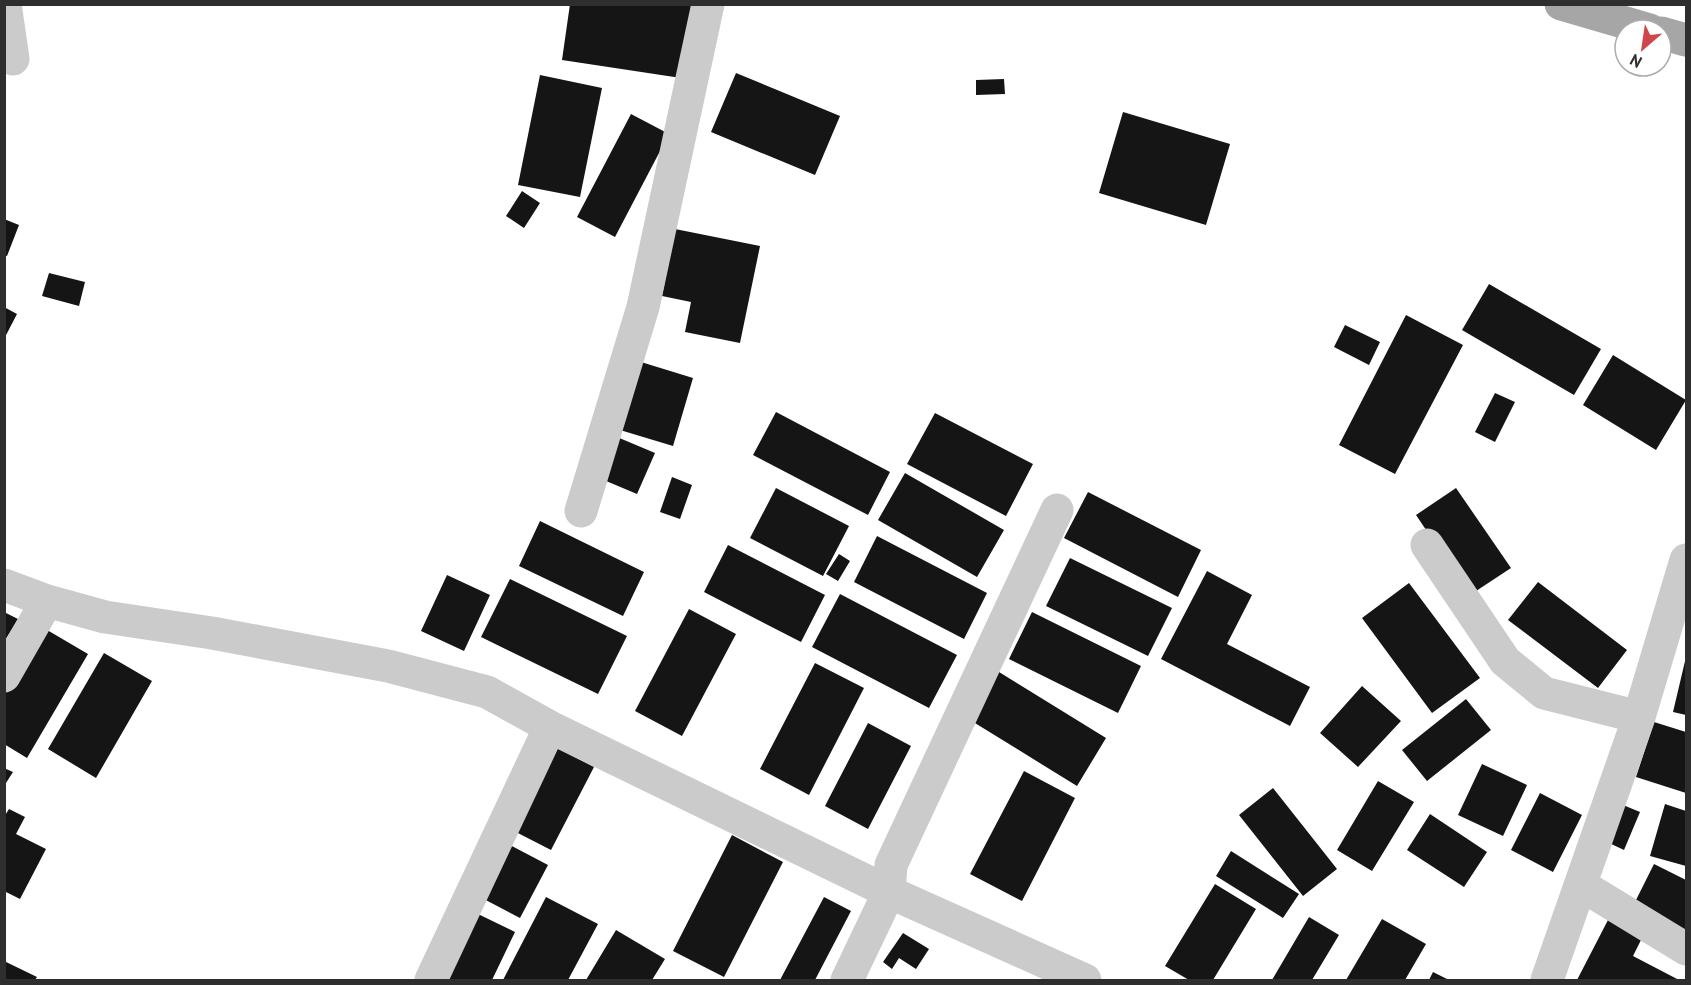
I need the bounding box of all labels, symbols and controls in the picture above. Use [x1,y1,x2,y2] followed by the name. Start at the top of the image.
[1613,18,1673,78] north arrow
[1626,50,1645,72] text: N

